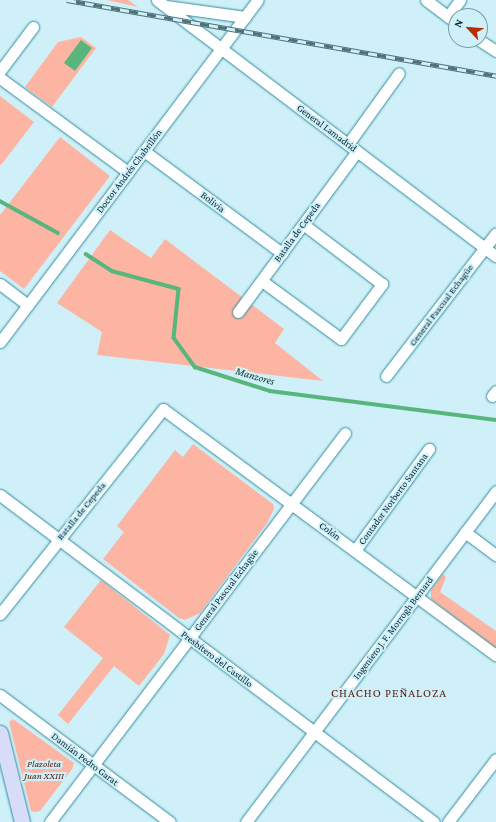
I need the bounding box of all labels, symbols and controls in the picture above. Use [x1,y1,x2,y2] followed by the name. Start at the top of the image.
[448,8,488,48] north arrow
[451,17,465,29] text: N
[295,102,359,154] street label: General Lamadrid
[94,127,164,215] street label: Doctor Andrés Chabrillón
[198,189,228,215] street label: Bolivia
[271,200,323,264] street label: Batalla de Cepeda
[406,262,476,348] street label: General Pascual Echagüe
[234,364,276,388] water label: Manzores
[356,451,430,547] street label: Contador Norberto Santana
[54,480,108,542] street label: Batalla de Cepeda
[317,519,343,543] street label: Colón
[191,547,261,633] street label: General Pascual Echagüe
[350,574,436,682] street label: Ingeniero J. F. Morrogh Bernard
[179,628,255,690] street label: Presbítero del Castillo
[331,687,447,701] district label: CHACHO PEÑALOZA
[49,730,121,788] street label: Damián Pedro Garat
[24,757,64,780] park label: Plazoleta Juan XXIII

